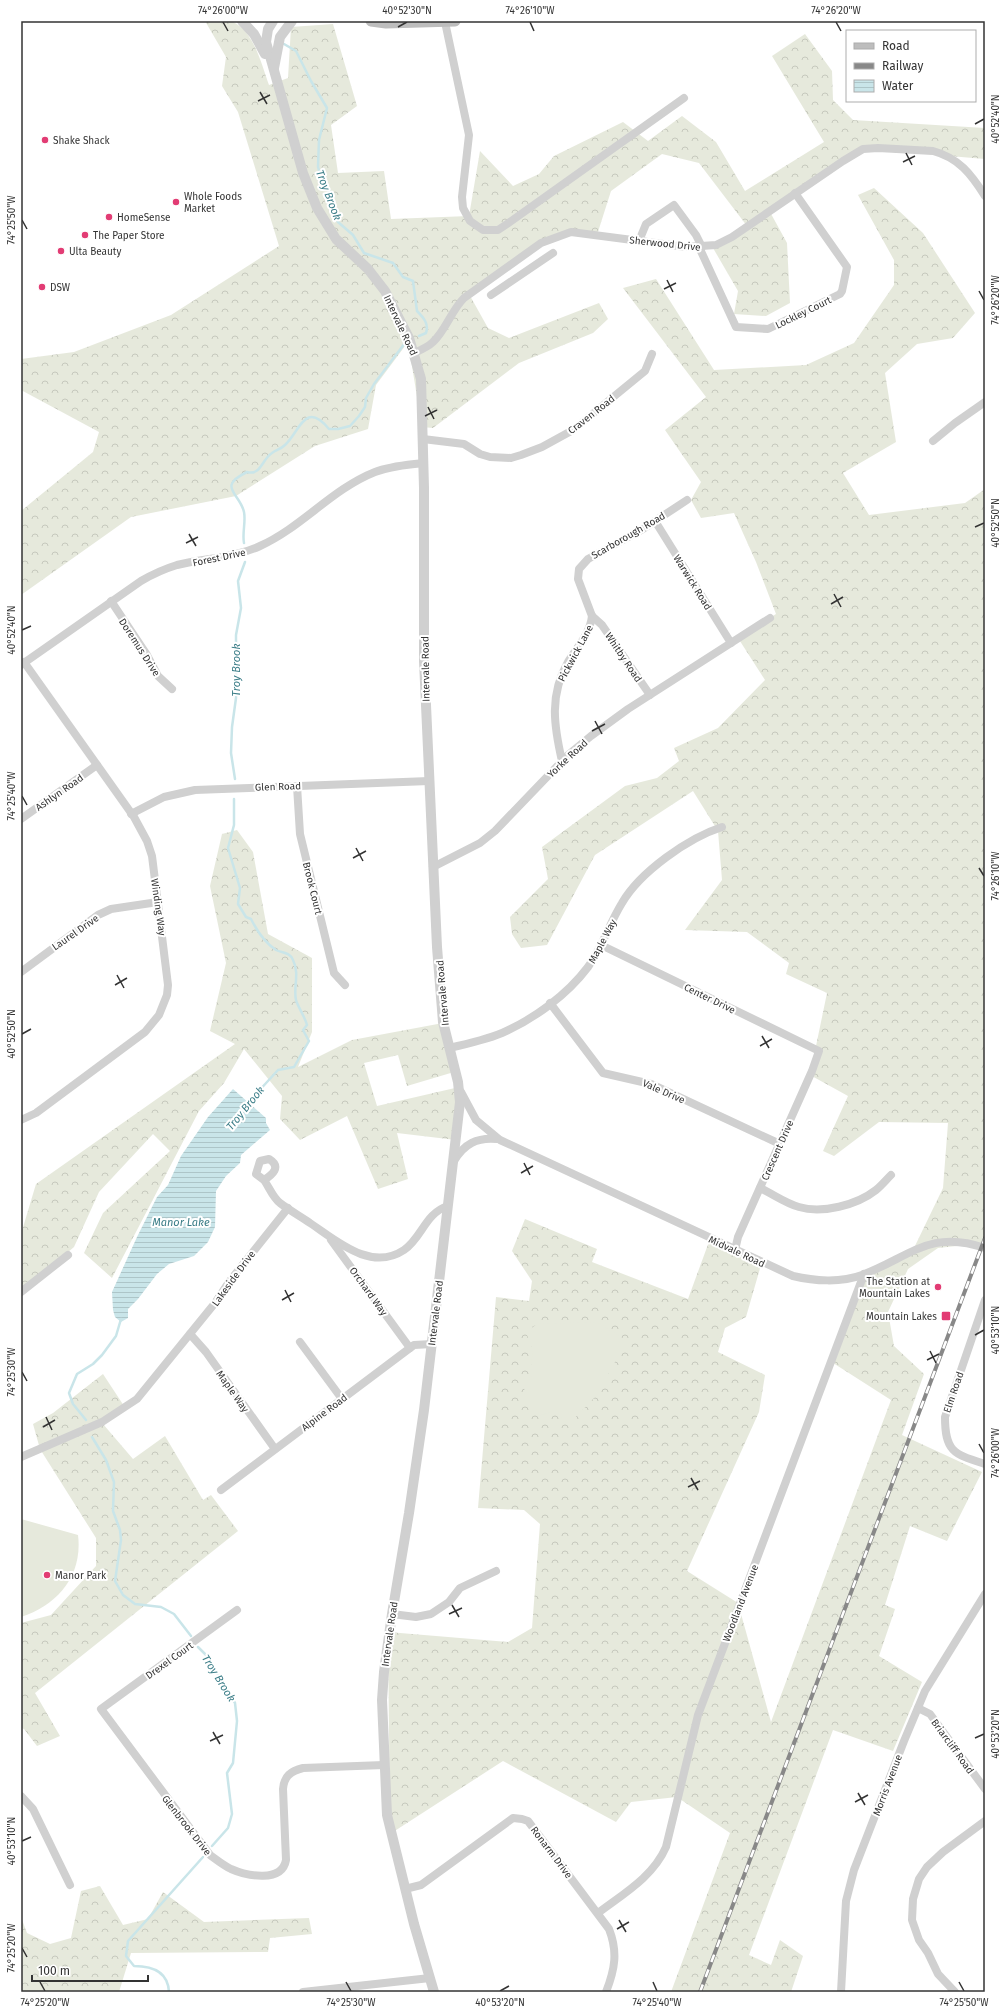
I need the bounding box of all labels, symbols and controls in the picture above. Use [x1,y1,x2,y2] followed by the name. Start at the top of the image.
[198,5,249,17] text: 74°26'00"W
[382,5,432,17] text: 40°52'30"N
[506,5,555,17] text: 74°26'10"W
[811,5,862,17] text: 74°26'20"W
[846,30,976,102] legend
[882,39,910,53] text: Road
[882,59,923,73] text: Railway
[882,79,914,93] text: Water
[990,94,1002,144] text: 40°52'40"N
[40,135,50,145] marker: Shake Shack
[53,135,110,147] place label: Shake Shack
[313,168,344,222] water label: Troy Brook
[184,191,242,215] place label: Whole Foods Market
[6,195,18,245] text: 74°25'50"W
[171,197,181,207] marker: Whole Foods Market
[104,212,114,222] marker: HomeSense
[117,212,171,224] place label: HomeSense
[80,230,90,240] marker: The Paper Store
[93,230,165,242] place label: The Paper Store
[629,234,701,254] street label: Sherwood Drive
[56,246,66,256] marker: Ulta Beauty
[69,246,121,258] place label: Ulta Beauty
[990,274,1002,325] text: 74°26'20"W
[37,282,47,292] marker: DSW
[50,282,71,294] place label: DSW
[381,293,419,358] street label: Intervale Road
[773,294,834,332] street label: Lockley Court
[566,393,617,437] street label: Craven Road
[990,498,1002,548] text: 40°52'50"N
[589,510,668,562] street label: Scarborough Road
[192,547,247,569] street label: Forest Drive
[670,553,714,612] street label: Warwick Road
[6,605,18,655] text: 40°52'40"N
[116,616,162,679] street label: Doremus Drive
[556,623,596,684] street label: Pickwick Lane
[602,631,644,685] street label: Whitby Road
[419,636,433,702] street label: Intervale Road
[230,644,243,696] water label: Troy Brook
[545,737,590,780] street label: Yorke Road
[6,771,18,821] text: 74°25'40"W
[33,772,86,814] street label: Ashlyn Road
[255,780,301,794] street label: Glen Road
[990,851,1002,900] text: 74°26'10"W
[300,861,324,916] street label: Brook Court
[148,878,168,937] street label: Winding Way
[50,912,101,953] street label: Laurel Drive
[586,917,620,966] street label: Maple Way
[434,960,452,1026] street label: Intervale Road
[682,981,737,1016] street label: Center Drive
[6,1009,18,1059] text: 40°52'50"N
[641,1077,687,1107] street label: Vale Drive
[224,1084,267,1133] water label: Troy Brook
[759,1118,797,1182] street label: Crescent Drive
[152,1216,210,1229] water label: Manor Lake
[707,1234,767,1270] street label: Midvale Road
[210,1248,258,1309] street label: Lakeside Drive
[347,1265,390,1318] street label: Orchard Way
[859,1276,930,1300] place label: The Station at Mountain Lakes
[426,1280,446,1346] street label: Intervale Road
[933,1282,943,1292] marker: The Station at Mountain Lakes
[990,1306,1002,1354] text: 40°53'10"N
[940,1310,952,1322] marker: Mountain Lakes
[866,1311,937,1323] place label: Mountain Lakes
[6,1347,18,1397] text: 74°25'30"W
[213,1368,251,1415] street label: Maple Way
[941,1370,967,1414] street label: Elm Road
[299,1392,350,1434] street label: Alpine Road
[990,1427,1002,1478] text: 74°26'00"W
[721,1563,761,1644] street label: Woodland Avenue
[42,1570,52,1580] marker: Manor Park
[55,1570,107,1582] place label: Manor Park
[379,1601,401,1668] street label: Intervale Road
[144,1639,196,1682] street label: Drexel Court
[199,1652,238,1704] water label: Troy Brook
[990,1709,1002,1759] text: 40°53'20"N
[928,1717,976,1776] street label: Briarcliff Road
[871,1753,905,1818] street label: Morris Avenue
[159,1793,213,1858] street label: Glenbrook Drive
[6,1817,18,1865] text: 40°53'10"N
[528,1824,575,1881] street label: Ronarm Drive
[6,1923,18,1973] text: 74°25'20"W
[32,1957,148,1983] scale bar
[38,1964,70,1978] text: 100 m
[20,1997,70,2009] text: 74°25'20"W
[326,1997,376,2009] text: 74°25'30"W
[475,1997,525,2009] text: 40°53'20"N
[632,1997,682,2009] text: 74°25'40"W
[939,1997,989,2009] text: 74°25'50"W

